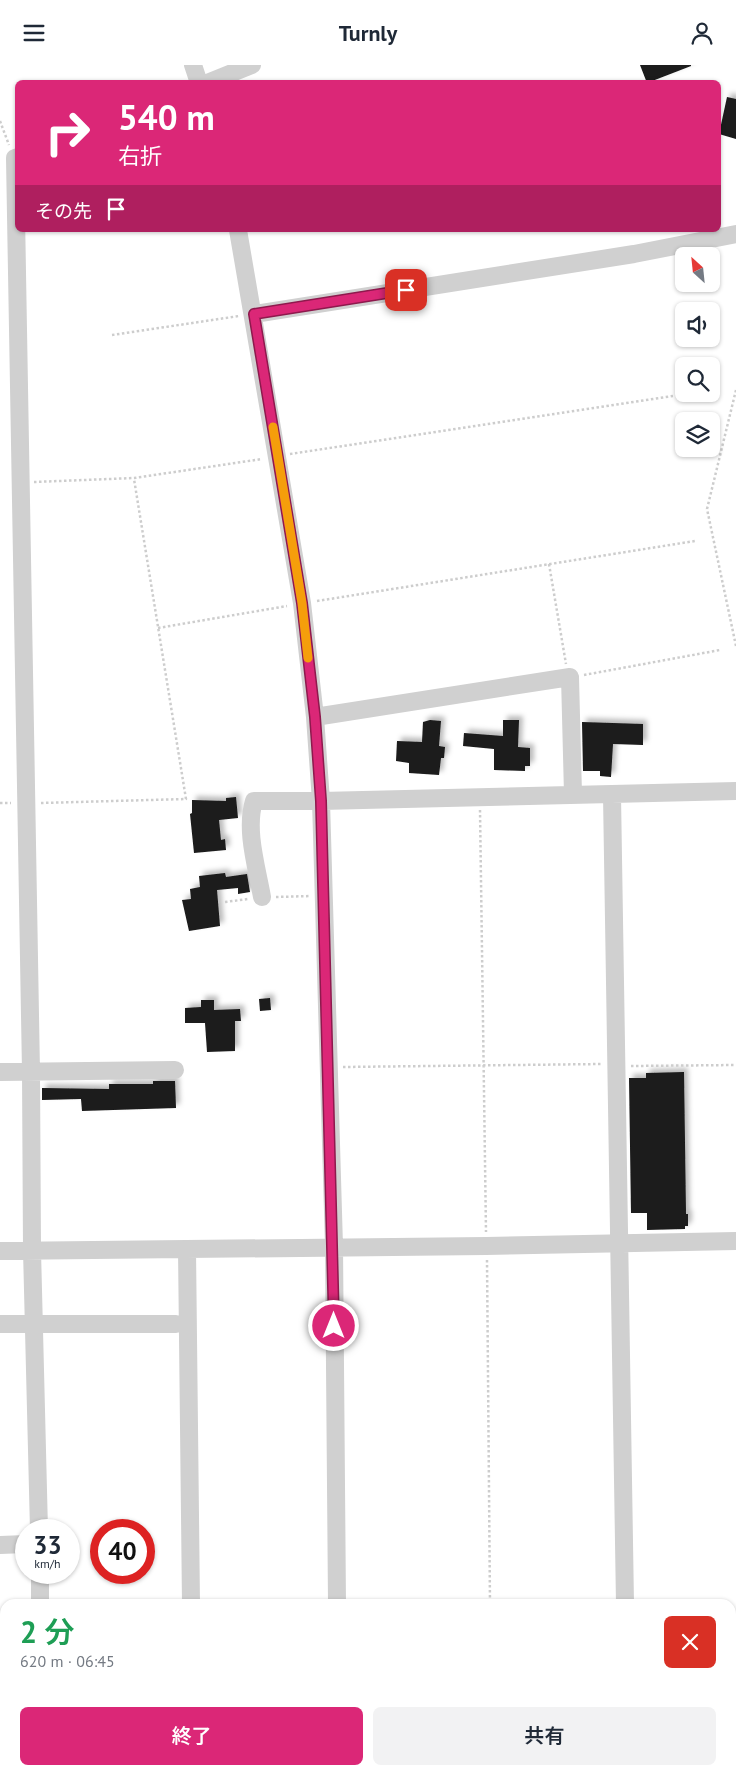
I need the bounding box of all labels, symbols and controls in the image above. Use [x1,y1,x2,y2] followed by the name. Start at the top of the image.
[20,19,48,47] icon: menu
[339,19,397,47] text: Turnly
[688,19,716,47] icon: person
[118,94,215,140] text: 540 m
[35,100,100,165] icon: right
[118,142,162,170] text: 右折
[102,195,130,223] icon: arrive
[35,199,92,223] text: その先
[675,247,720,293] north arrow
[675,247,720,457] map controls
[385,269,427,311] pin
[392,276,420,304] icon: arrive
[675,302,720,347] button: sound
[675,357,720,402] button: search
[675,412,720,457] button: layers
[307,1299,359,1351] position arrow
[90,1519,155,1584] speed limit sign: 40
[33,1529,62,1561] text: 33
[34,1556,61,1571] text: km/h
[20,1612,75,1651] text: 2 分
[664,1616,716,1668] button: close
[20,1651,115,1671] text: 620 m · 06:45
[20,1707,363,1765] button: 終了
[373,1707,716,1765] button: 共有

